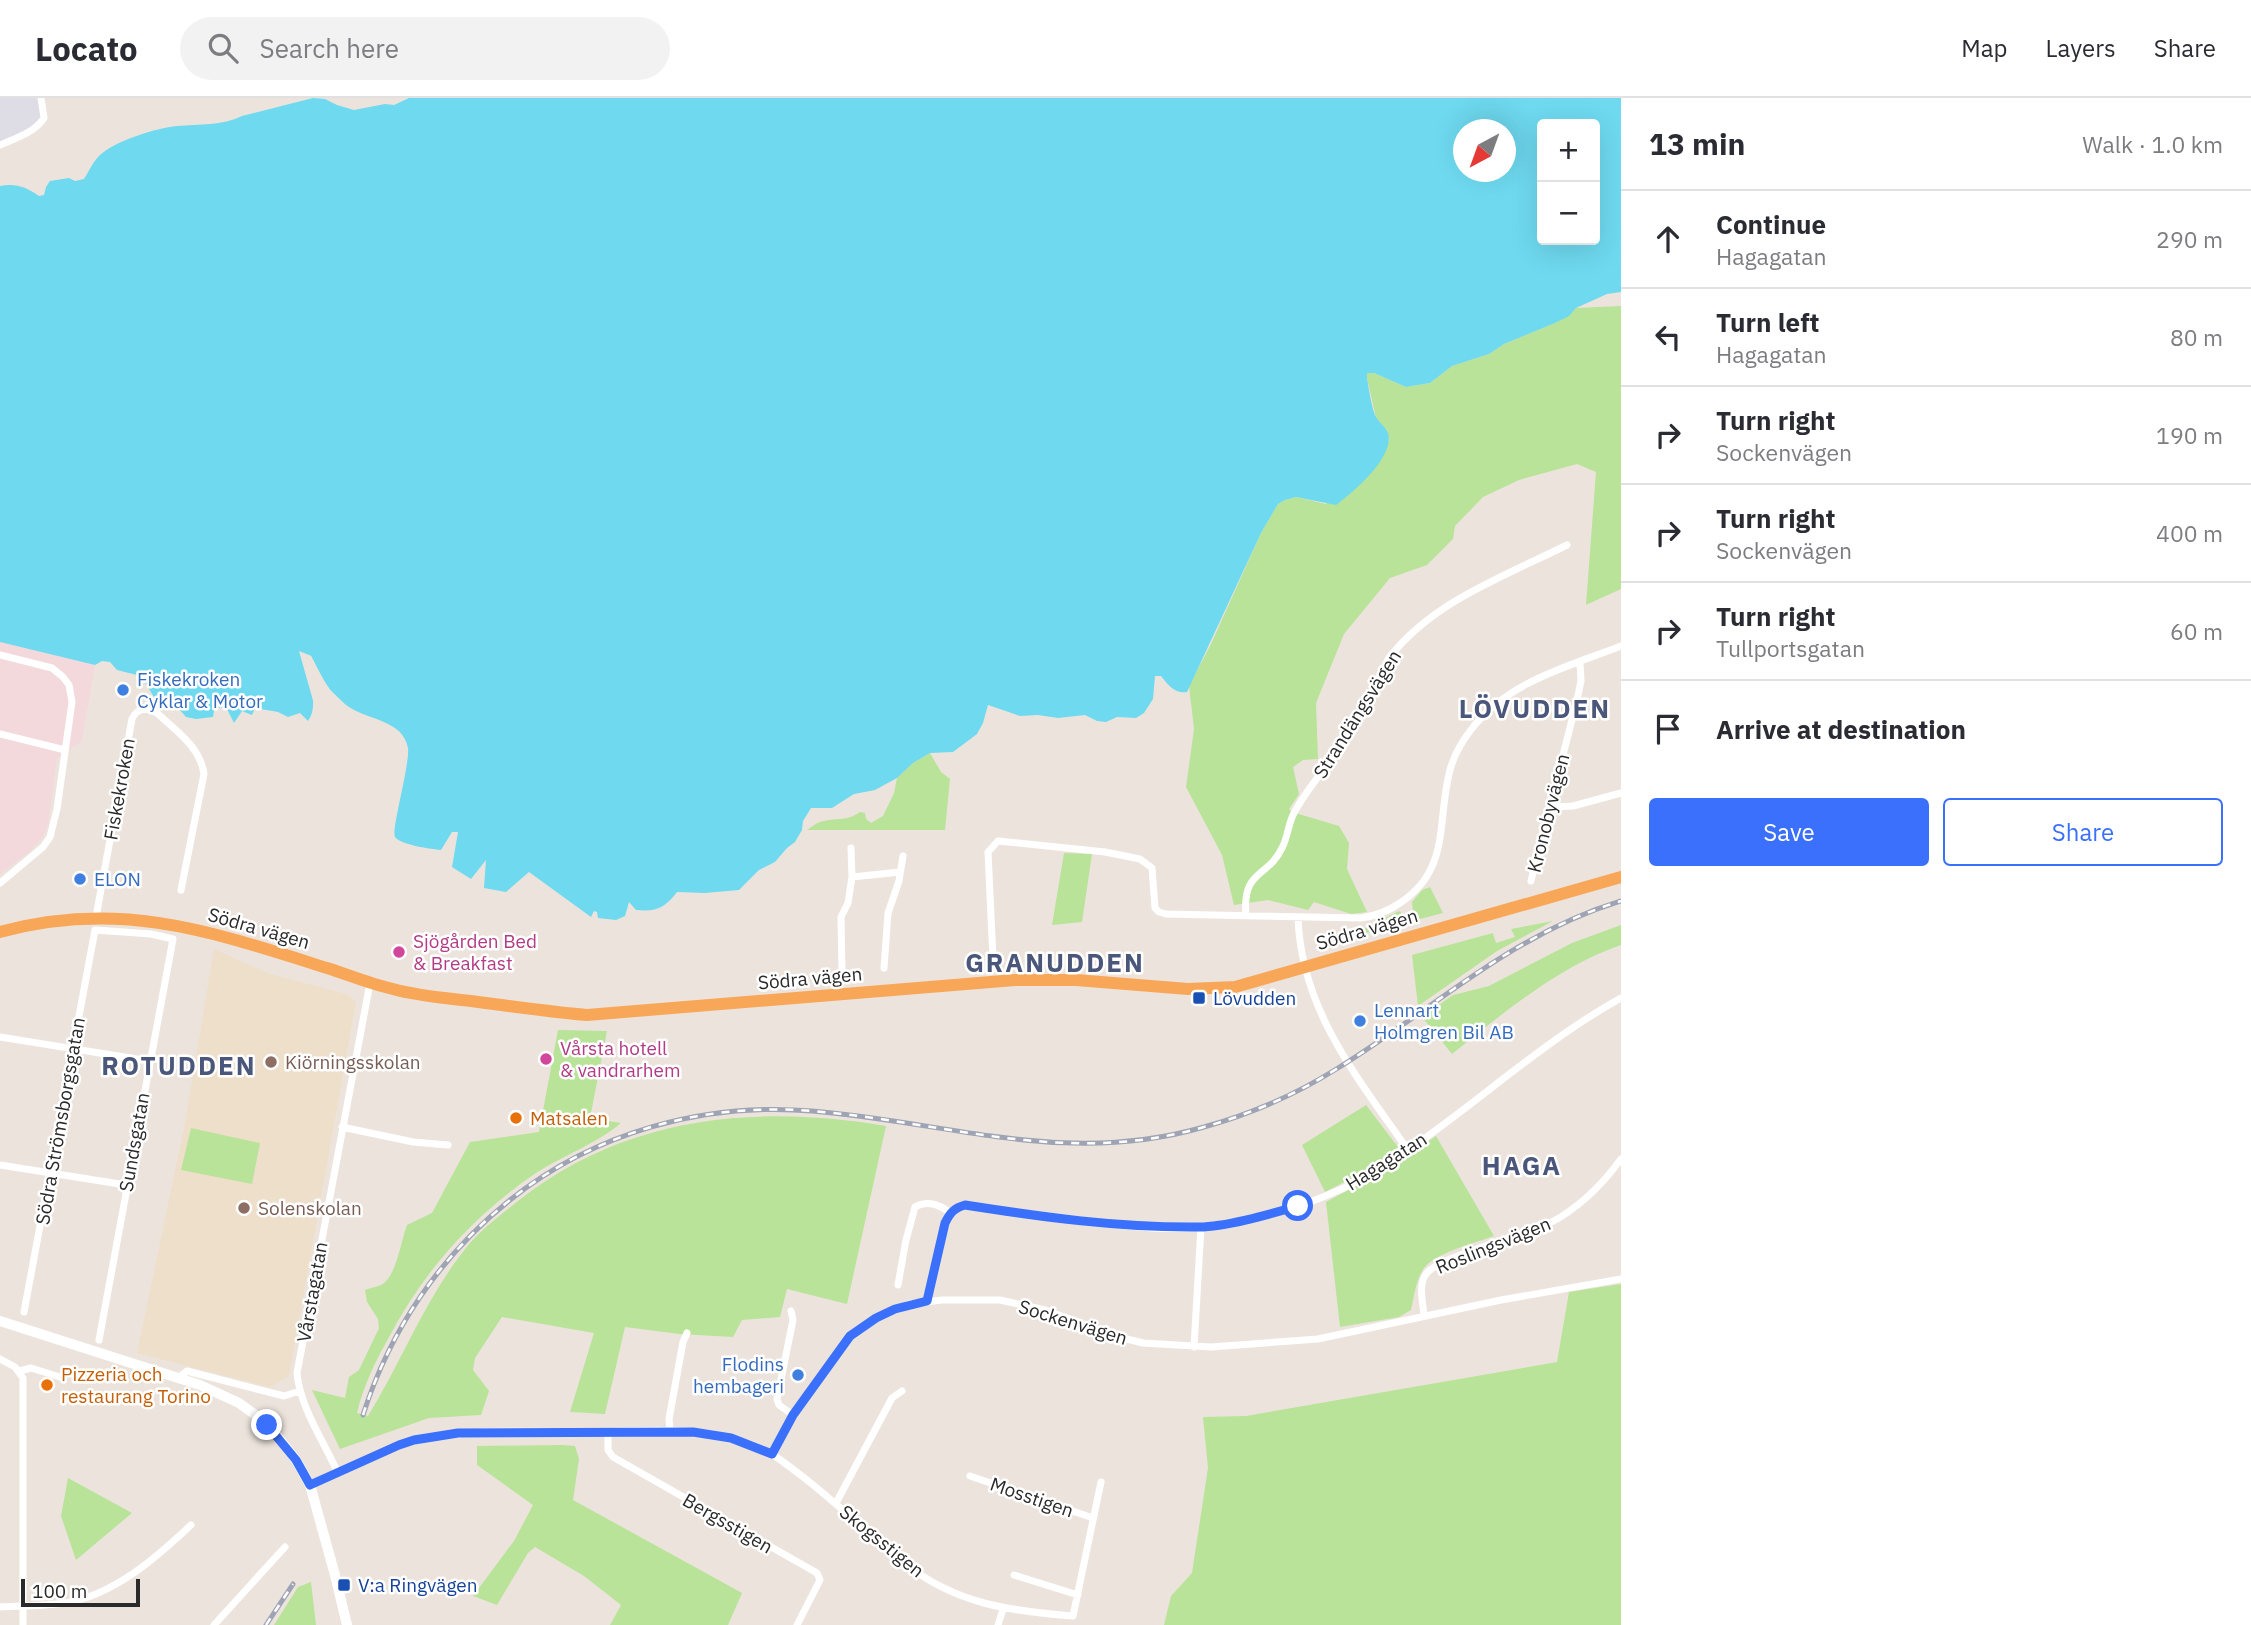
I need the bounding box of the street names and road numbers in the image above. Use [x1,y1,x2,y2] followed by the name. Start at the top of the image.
[1308,645,1406,783] street label: Strandängsvägen
[98,736,140,842] street label: Fiskekroken
[1522,751,1574,875] street label: Kronobyvägen
[205,902,313,954] street label: Södra vägen
[1313,903,1421,955] street label: Södra vägen
[757,961,863,995] street label: Södra vägen
[30,1015,90,1227] street label: Södra Strömsborgsgatan
[113,1090,155,1194] street label: Sundsgatan
[1341,1127,1431,1195] street label: Hagagatan
[1432,1211,1554,1279] street label: Roslingsvägen
[291,1240,333,1344] street label: Vårstagatan
[1016,1294,1130,1350] street label: Sockenvägen
[987,1472,1077,1522] street label: Mosstigen
[679,1488,777,1558] street label: Bergsstigen
[835,1500,929,1582] street label: Skogsstigen

